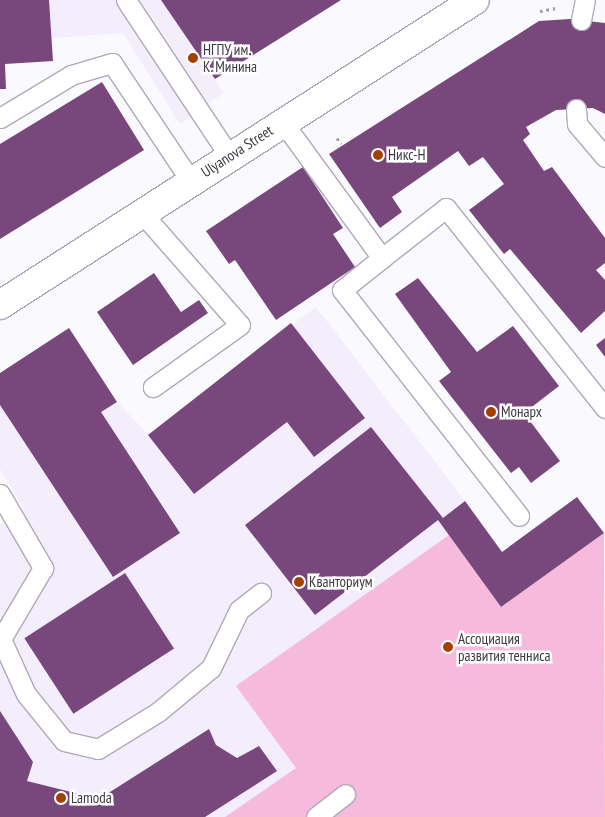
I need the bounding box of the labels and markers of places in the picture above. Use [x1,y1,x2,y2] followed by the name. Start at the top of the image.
[203,40,258,75] place label: НГПУ им. К. Минина
[187,52,199,64] marker: НГПУ им. К. Минина
[388,146,426,164] place label: Никс-Н
[372,149,384,161] marker: Никс-Н
[501,403,542,421] place label: Монарх
[485,406,497,418] marker: Монарх
[309,573,373,591] place label: Кванториум
[293,576,305,588] marker: Кванториум
[458,629,551,664] place label: Ассоциация развития тенниса
[442,641,454,653] marker: Ассоциация развития тенниса
[71,789,112,807] place label: Lamoda
[55,792,67,804] marker: Lamoda

